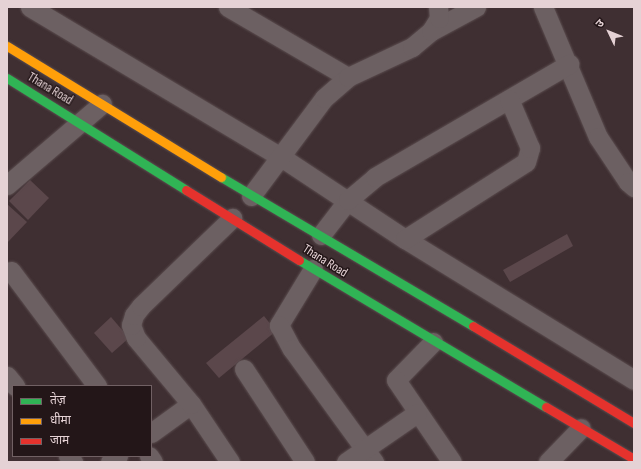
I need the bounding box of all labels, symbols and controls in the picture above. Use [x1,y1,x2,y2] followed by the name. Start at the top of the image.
[589,12,629,52] north arrow
[593,17,607,30] text: उ
[25,69,75,109] street label: Thana Road
[300,241,350,281] street label: Thana Road
[12,385,152,457] legend
[50,393,66,408] text: तेज़
[50,413,71,428] text: धीमा
[50,433,69,448] text: जाम

